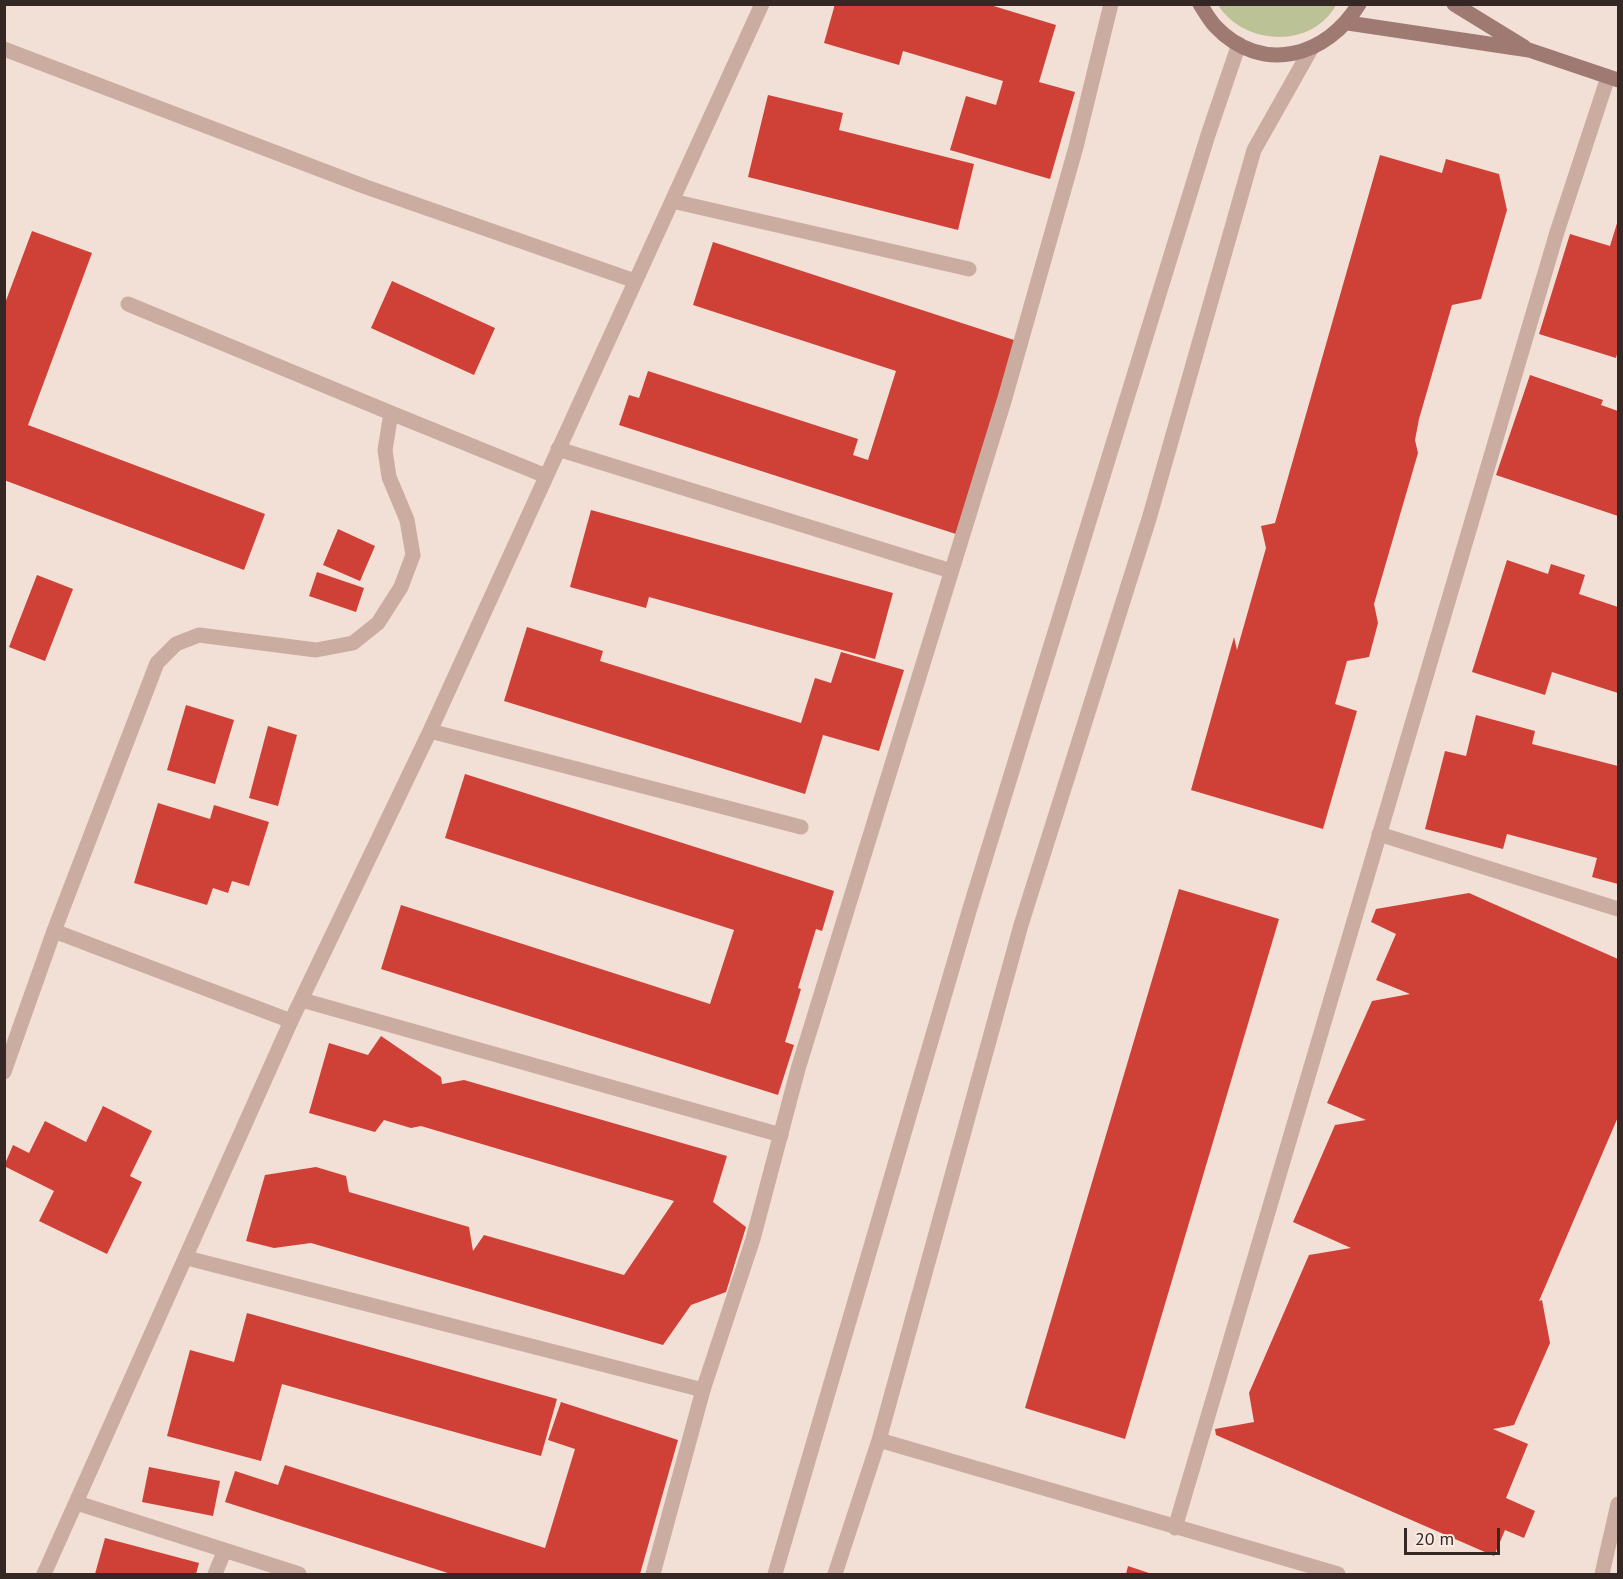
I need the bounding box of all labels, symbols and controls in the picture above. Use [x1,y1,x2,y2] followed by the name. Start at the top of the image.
[1407,1516,1503,1554] scale bar
[1415,1527,1454,1550] text: 20 m

